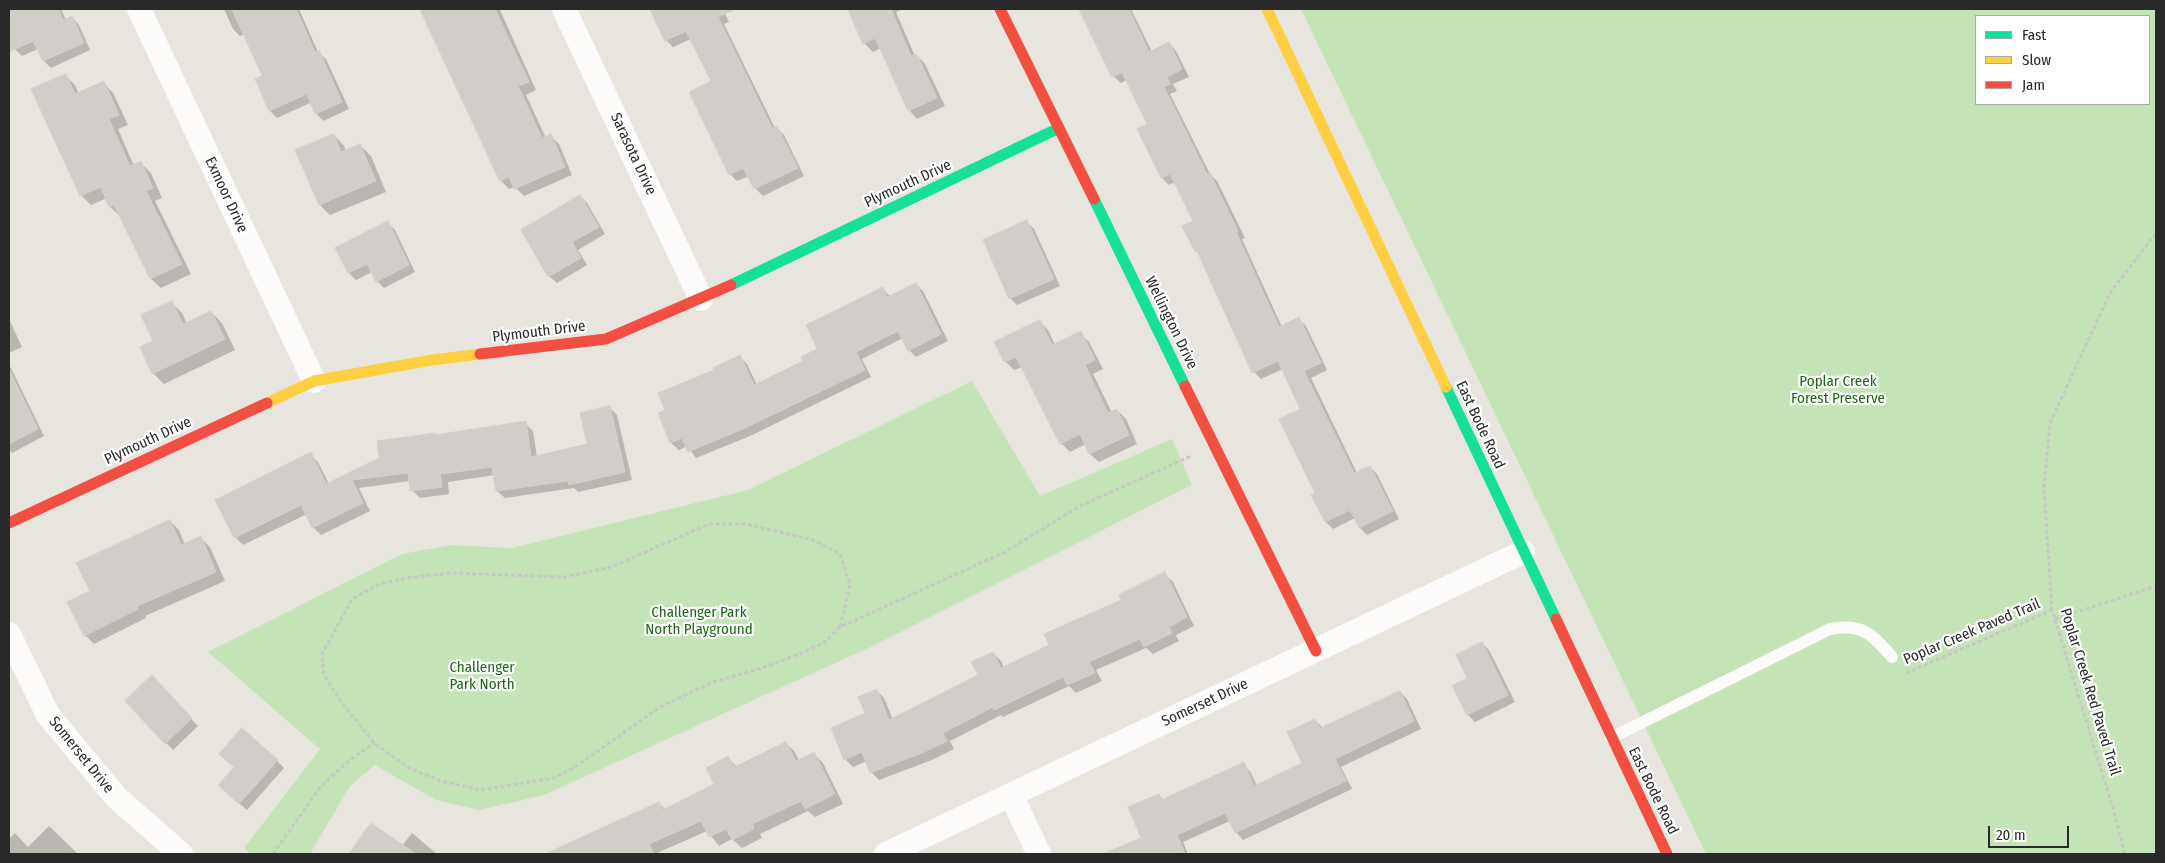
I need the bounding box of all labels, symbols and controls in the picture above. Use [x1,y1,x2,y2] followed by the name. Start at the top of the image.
[1975,15,2150,105] legend
[2022,26,2046,44] text: Fast
[2022,51,2051,69] text: Slow
[2022,76,2045,94] text: Jam
[606,110,660,198] street label: Sarasota Drive
[201,154,251,236] street label: Exmoor Drive
[862,156,954,212] street label: Plymouth Drive
[1141,274,1201,372] street label: Wellington Drive
[491,317,587,347] street label: Plymouth Drive
[1791,373,1885,408] park label: Poplar Creek Forest Preserve
[1452,378,1508,472] street label: East Bode Road
[102,413,194,469] street label: Plymouth Drive
[1901,595,2043,669] street label: Poplar Creek Paved Trail
[645,604,753,639] park label: Challenger Park North Playground
[2056,606,2124,778] street label: Poplar Creek Red Paved Trail
[449,659,515,694] park label: Challenger Park North
[1159,675,1251,731] street label: Somerset Drive
[45,713,117,797] street label: Somerset Drive
[1624,744,1682,838] street label: East Bode Road
[1990,816,2071,848] scale bar
[1996,826,2026,844] text: 20 m

